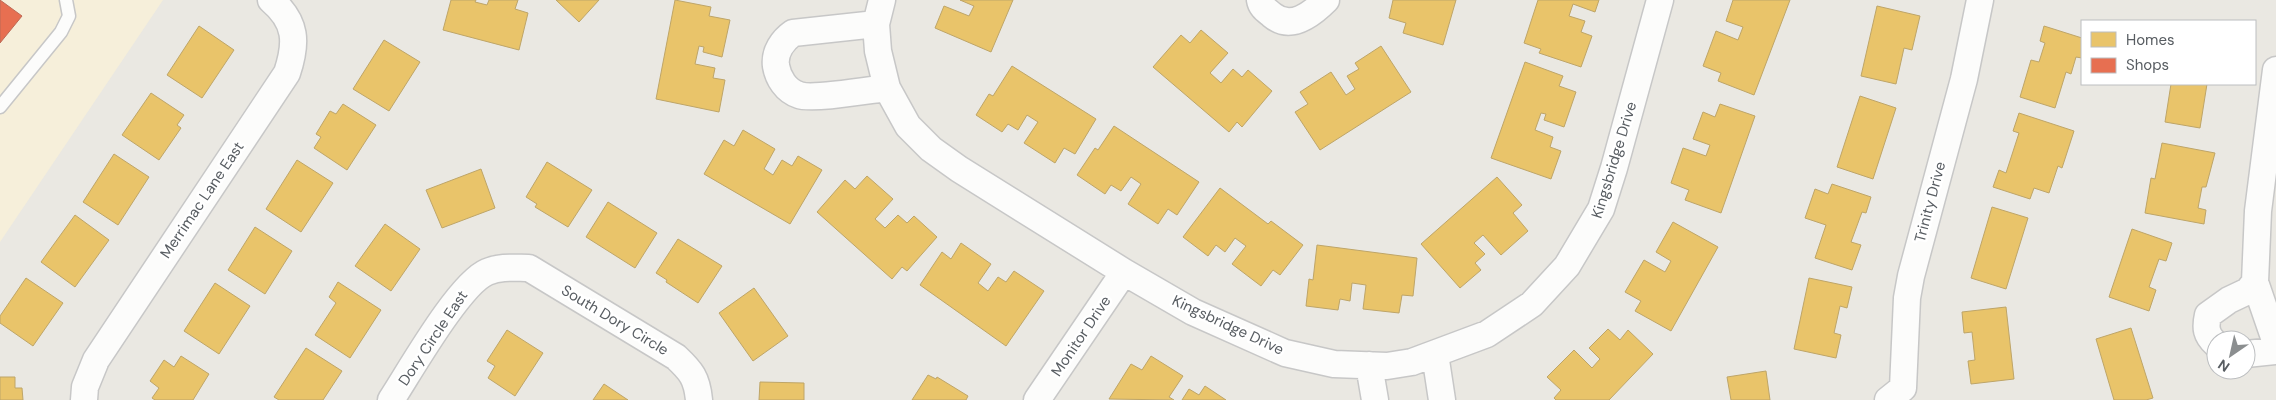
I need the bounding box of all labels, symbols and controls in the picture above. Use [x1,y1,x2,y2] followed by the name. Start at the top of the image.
[2081,20,2256,85] legend
[2126,30,2175,50] text: Homes
[2126,55,2169,75] text: Shops
[1587,99,1641,221] street label: Kingsbridge Drive
[155,138,249,262] street label: Merrimac Lane East
[1910,159,1950,245] street label: Trinity Drive
[558,280,672,360] street label: South Dory Circle
[394,286,472,390] street label: Dory Circle East
[1169,290,1287,360] street label: Kingsbridge Drive
[1047,292,1115,380] street label: Monitor Drive
[2206,330,2256,380] north arrow
[2214,355,2233,376] text: N

